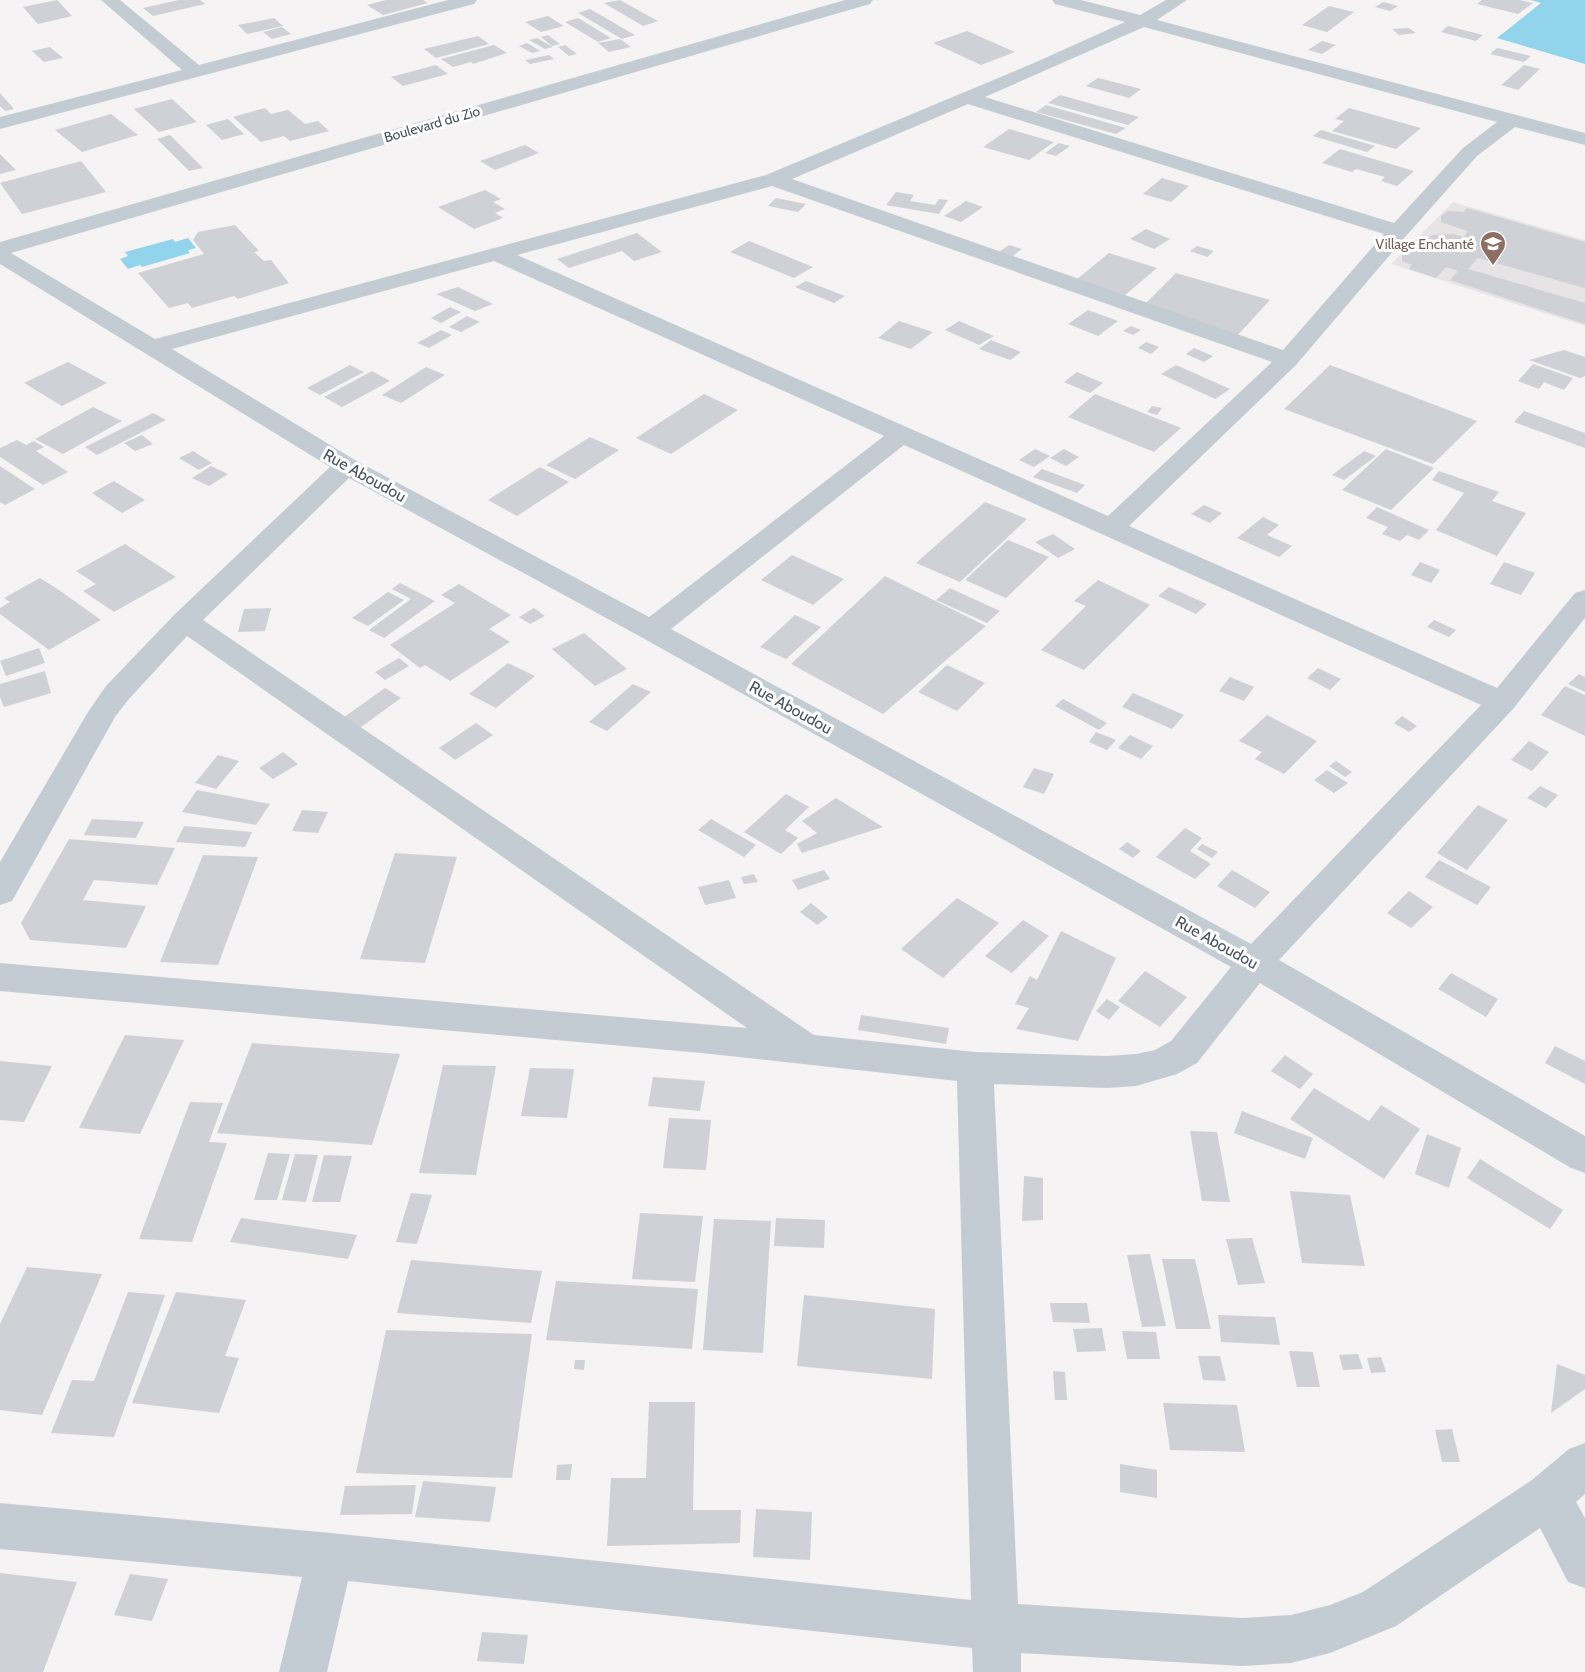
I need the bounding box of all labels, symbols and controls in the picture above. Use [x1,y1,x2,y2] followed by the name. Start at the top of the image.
[382,102,482,146] street label: Boulevard du Zio
[1478,229,1508,267] school or university icon: Village Enchanté
[1376,235,1474,253] place label: Village Enchanté
[320,445,409,506] street label: Rue Aboudou
[746,677,835,738] street label: Rue Aboudou
[1172,912,1261,973] street label: Rue Aboudou

